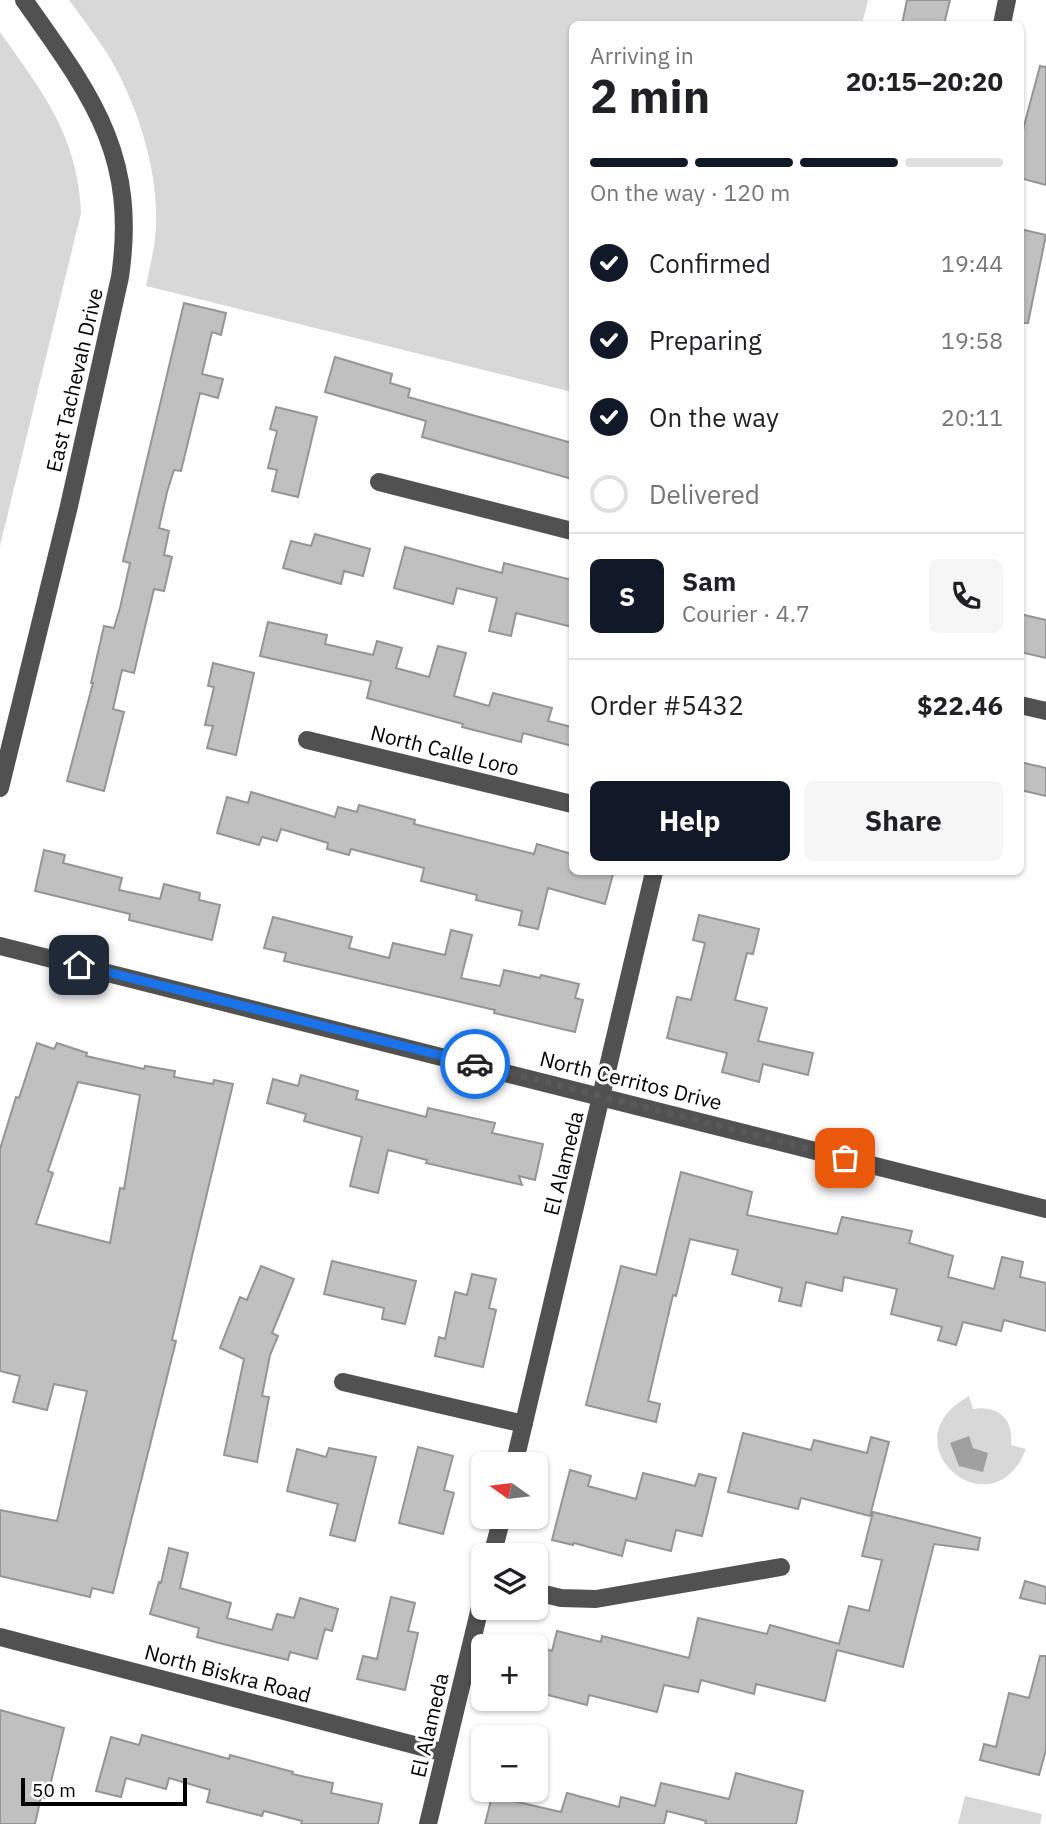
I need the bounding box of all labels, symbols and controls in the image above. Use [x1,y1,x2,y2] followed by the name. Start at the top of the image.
[590,40,694,70] text: Arriving in
[846,64,1003,98] text: 20:15–20:20
[590,66,710,126] text: 2 min
[590,177,790,207] text: On the way · 120 m
[590,244,628,282] icon: check
[649,246,771,280] text: Confirmed
[941,248,1003,278] text: 19:44
[39,285,109,475] street label: East Tachevah Drive
[590,321,628,359] icon: check
[649,323,762,357] text: Preparing
[941,325,1003,355] text: 19:58
[590,398,628,436] icon: check
[649,400,779,434] text: On the way
[941,402,1003,432] text: 20:11
[649,477,760,511] text: Delivered
[929,559,1003,633] button: phone
[682,564,736,598] text: Sam
[619,579,635,613] text: S
[682,598,810,628] text: Courier · 4.7
[590,688,744,722] text: Order #5432
[917,688,1003,722] text: $22.46
[368,718,522,782] street label: North Calle Loro
[590,781,790,861] button: Help
[804,781,1003,861] button: Share
[49,935,109,995] pin
[60,946,98,984] icon: home
[440,1029,510,1099] courier
[537,1044,725,1116] street label: North Cerritos Drive
[456,1045,494,1083] icon: car
[537,1108,589,1218] street label: El Alameda
[815,1128,875,1188] pin
[826,1139,864,1177] icon: bag
[471,1452,548,1530] north arrow
[471,1452,548,1802] map controls
[471,1543,548,1620] button: layers
[471,1634,548,1711] button: +
[142,1637,314,1709] street label: North Biskra Road
[403,1670,455,1780] street label: El Alameda
[471,1725,548,1802] button: −
[21,1775,187,1807] scale bar
[32,1778,76,1802] text: 50 m

